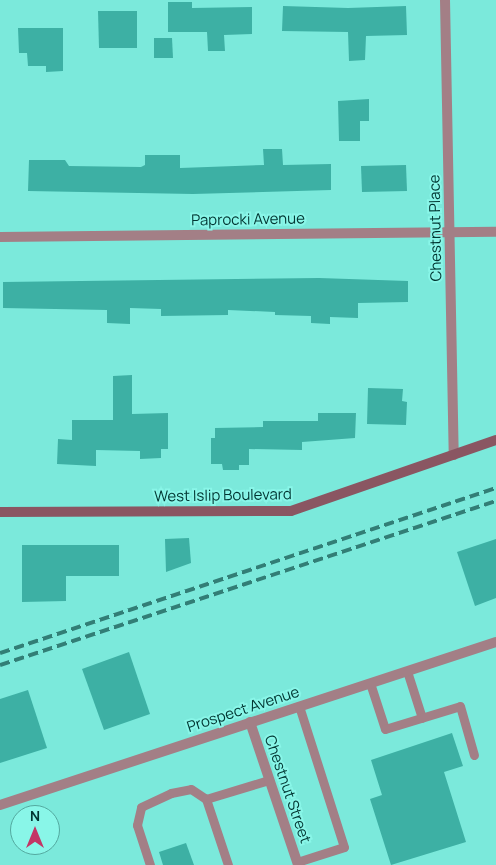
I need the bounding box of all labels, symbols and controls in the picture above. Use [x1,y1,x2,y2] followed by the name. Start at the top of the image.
[425,174,445,282] street label: Chestnut Place
[191,209,305,229] street label: Paprocki Avenue
[154,485,292,505] street label: West Islip Boulevard
[184,682,302,736] street label: Prospect Avenue
[261,733,315,845] street label: Chestnut Street
[10,805,60,855] north arrow
[30,806,40,825] text: N

